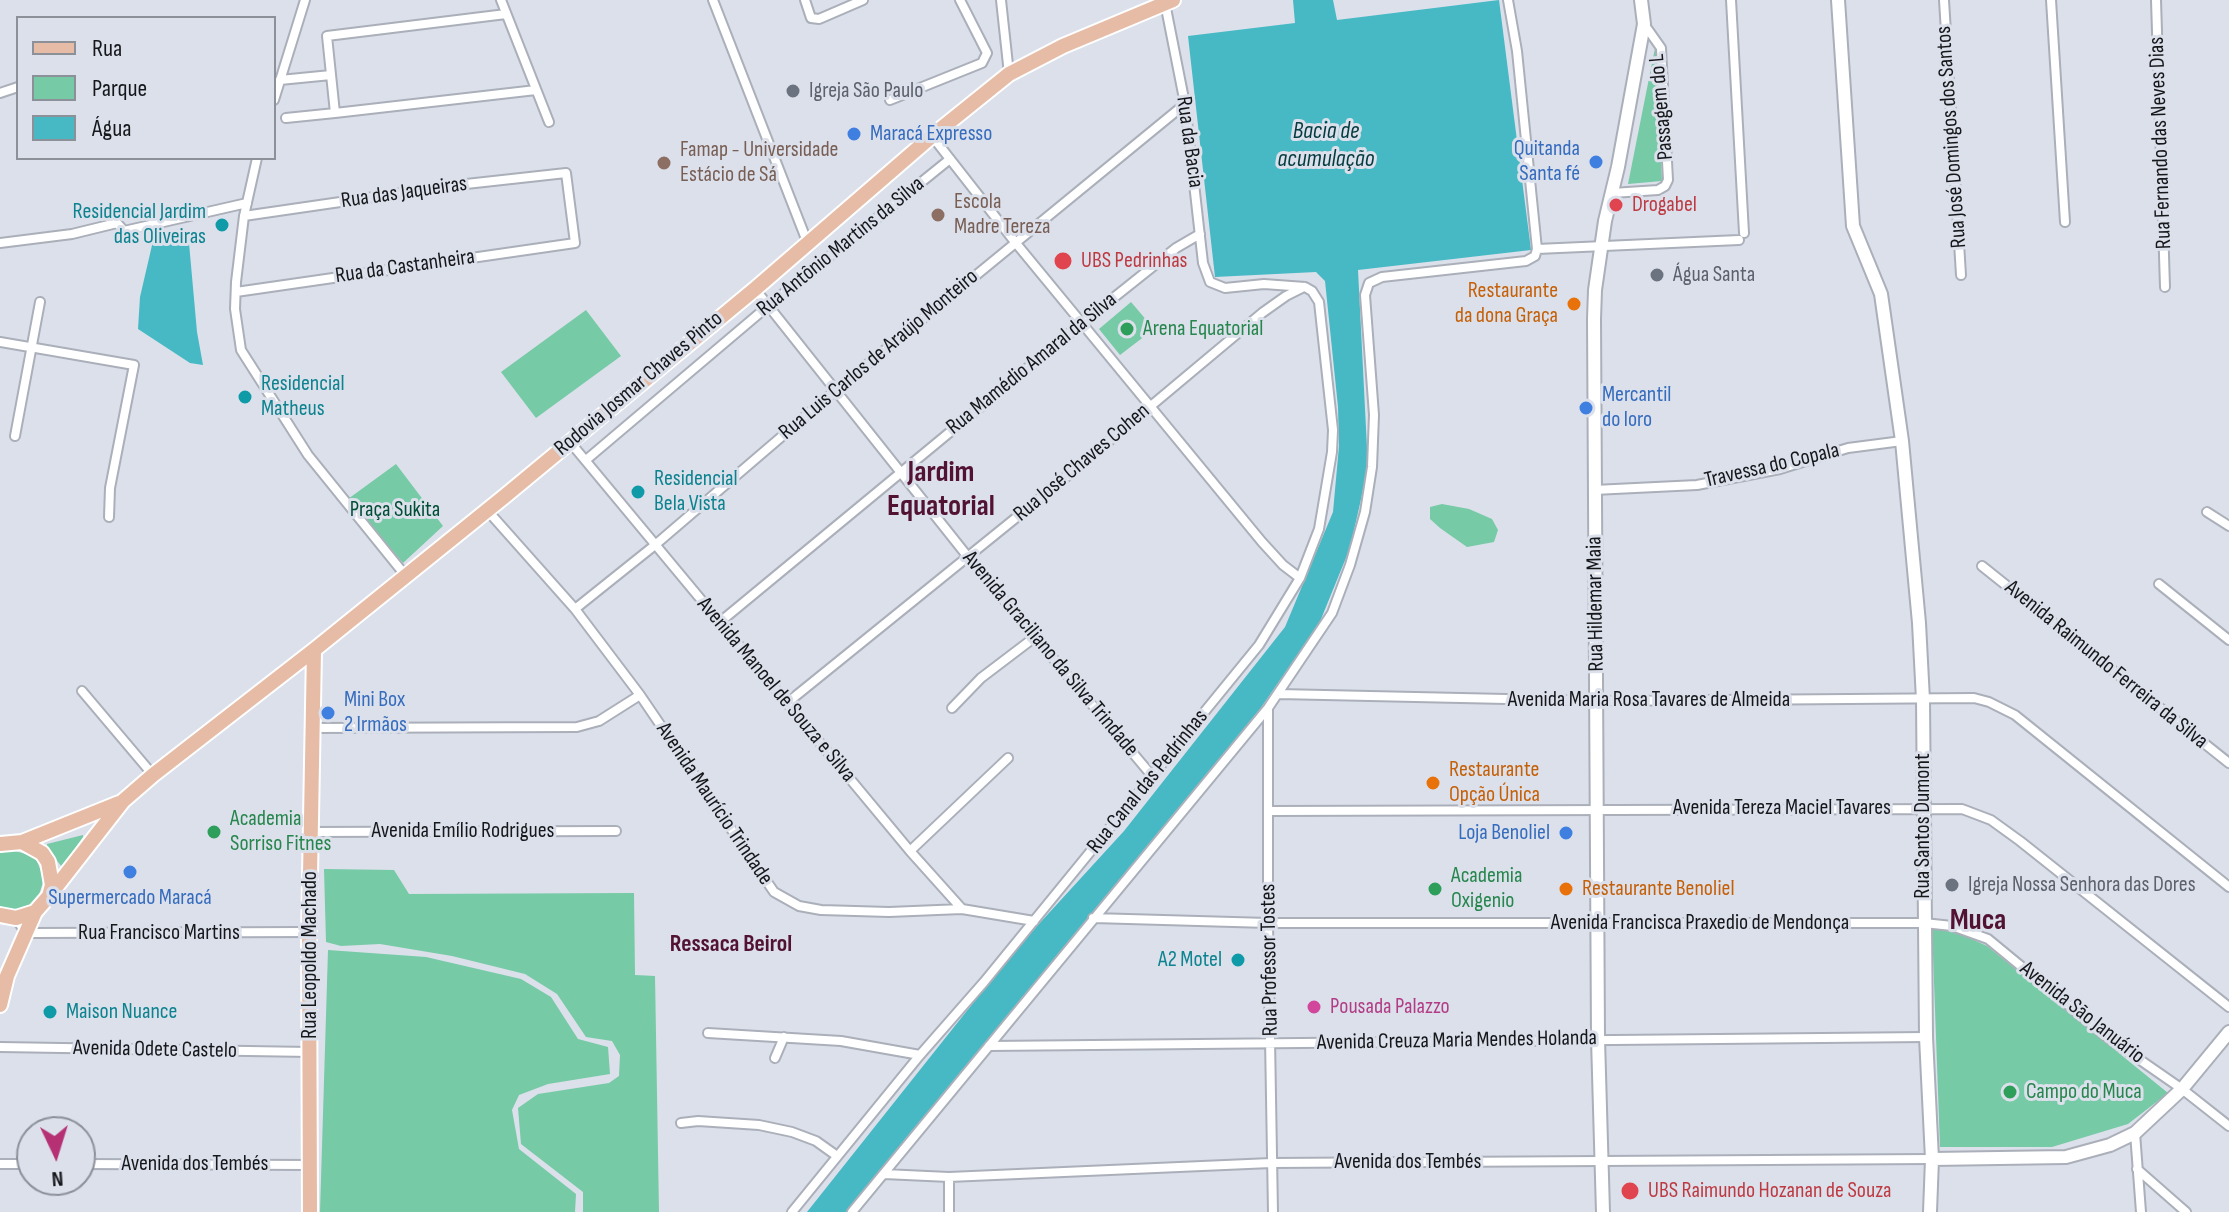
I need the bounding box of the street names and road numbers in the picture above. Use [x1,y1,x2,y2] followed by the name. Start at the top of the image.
[1931,25,1973,249] street label: Rua José Domingos dos Santos
[2144,36,2178,250] street label: Rua Fernando das Neves Dias
[1644,53,1680,161] street label: Passagem do L
[1170,95,1208,189] street label: Rua da Bacia
[339,171,469,215] street label: Rua das Jaqueiras
[752,171,930,323] street label: Rua Antônio Martins da Silva
[334,244,476,290] street label: Rua da Castanheira
[774,264,984,446] street label: Rua Luis Carlos de Araújo Monteiro
[941,287,1123,441] street label: Rua Mamédio Amaral da Silva
[550,306,728,462] street label: Rodovia Josmar Chaves Pinto
[1009,398,1155,528] street label: Rua José Chaves Cohen
[1702,438,1842,494] street label: Travessa do Copala
[1582,536,1610,672] street label: Rua Hildemar Maia
[956,546,1144,762] street label: Avenida Graciliano da Silva Trindade
[1999,575,2213,755] street label: Avenida Raimundo Ferreira da Silva
[691,592,861,788] street label: Avenida Manoel de Souza e Silva
[1508,687,1790,713] street label: Avenida Maria Rosa Tavares de Almeida
[1082,705,1214,859] street label: Rua Canal das Pedrinhas
[650,718,778,890] street label: Avenida Maurício Trindade
[1910,753,1936,899] street label: Rua Santos Dumont
[1673,795,1891,821] street label: Avenida Tereza Maciel Tavares
[372,818,554,844] street label: Avenida Emílio Rodrigues
[297,871,323,1039] street label: Rua Leopoldo Machado
[1255,883,1285,1037] street label: Rua Professor Tostes
[1551,910,1849,936] street label: Avenida Francisca Praxedio de Mendonça
[78,920,240,946] street label: Rua Francisco Martins
[2014,956,2150,1070] street label: Avenida São Januário
[1317,1025,1597,1057] street label: Avenida Creuza Maria Mendes Holanda
[73,1035,237,1065] street label: Avenida Odete Castelo
[1334,1149,1482,1175] street label: Avenida dos Tembés
[121,1151,269,1177] street label: Avenida dos Tembés

